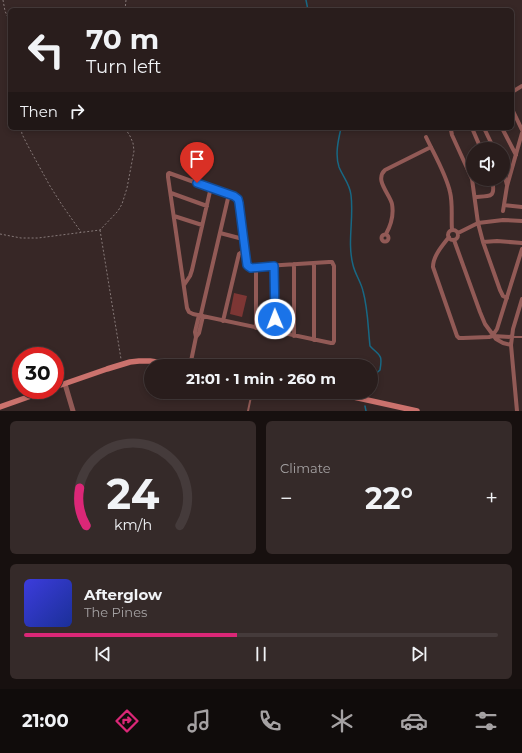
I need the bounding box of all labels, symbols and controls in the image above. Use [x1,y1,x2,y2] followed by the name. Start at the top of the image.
[86,22,159,56] text: 70 m
[20,24,72,76] icon: left
[86,56,161,78] text: Turn left
[66,100,88,122] icon: right
[20,102,58,121] text: Then
[180,142,214,183] pin
[466,142,510,186] map controls
[466,142,510,186] button: sound
[186,148,208,170] icon: arrive
[254,298,296,340] position arrow
[12,347,64,399] speed limit sign: 30
[186,369,336,388] text: 21:01 · 1 min · 260 m
[280,460,331,476] text: Climate
[107,468,160,518] text: 24
[365,480,413,517] text: 22°
[280,485,293,512] text: −
[485,485,498,512] text: +
[114,515,152,533] text: km/h
[84,585,162,604] text: Afterglow
[84,604,147,620] text: The Pines
[92,643,114,665] icon: previous
[250,643,272,665] icon: pause
[408,643,430,665] icon: next
[113,707,141,735] icon: directions
[185,707,213,735] icon: music
[256,707,284,735] icon: phone
[328,707,356,735] icon: climate
[400,707,428,735] icon: car
[472,707,500,735] icon: filters
[22,710,69,732] text: 21:00

